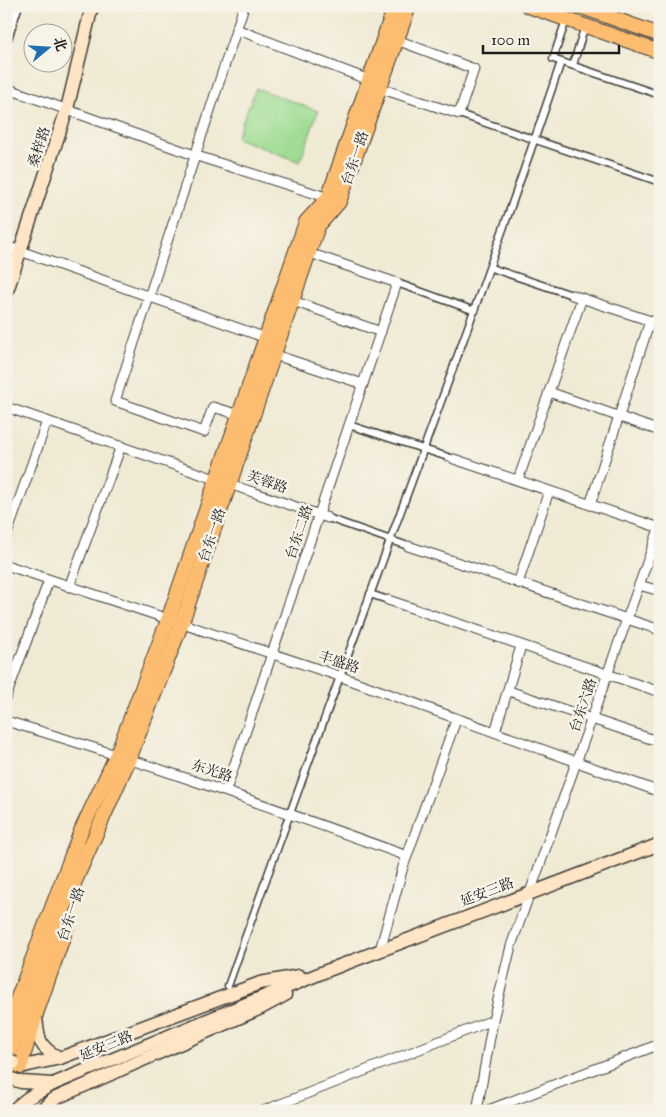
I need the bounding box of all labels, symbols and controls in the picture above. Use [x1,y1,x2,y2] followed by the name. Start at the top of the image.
[22,22,72,72] north arrow
[483,22,620,54] scale bar
[491,31,531,49] text: 100 m
[50,35,70,53] text: 北
[24,124,54,170] street label: 桑梓路
[338,129,372,187] street label: 台东一路
[244,467,290,497] street label: 芙蓉路
[282,503,316,561] street label: 台东二路
[195,506,229,564] street label: 台东一路
[316,647,362,677] street label: 丰盛路
[566,676,600,734] street label: 台东六路
[189,756,235,786] street label: 东光路
[458,874,516,910] street label: 延安三路
[54,885,88,943] street label: 台东一路
[77,1027,135,1065] street label: 延安三路

